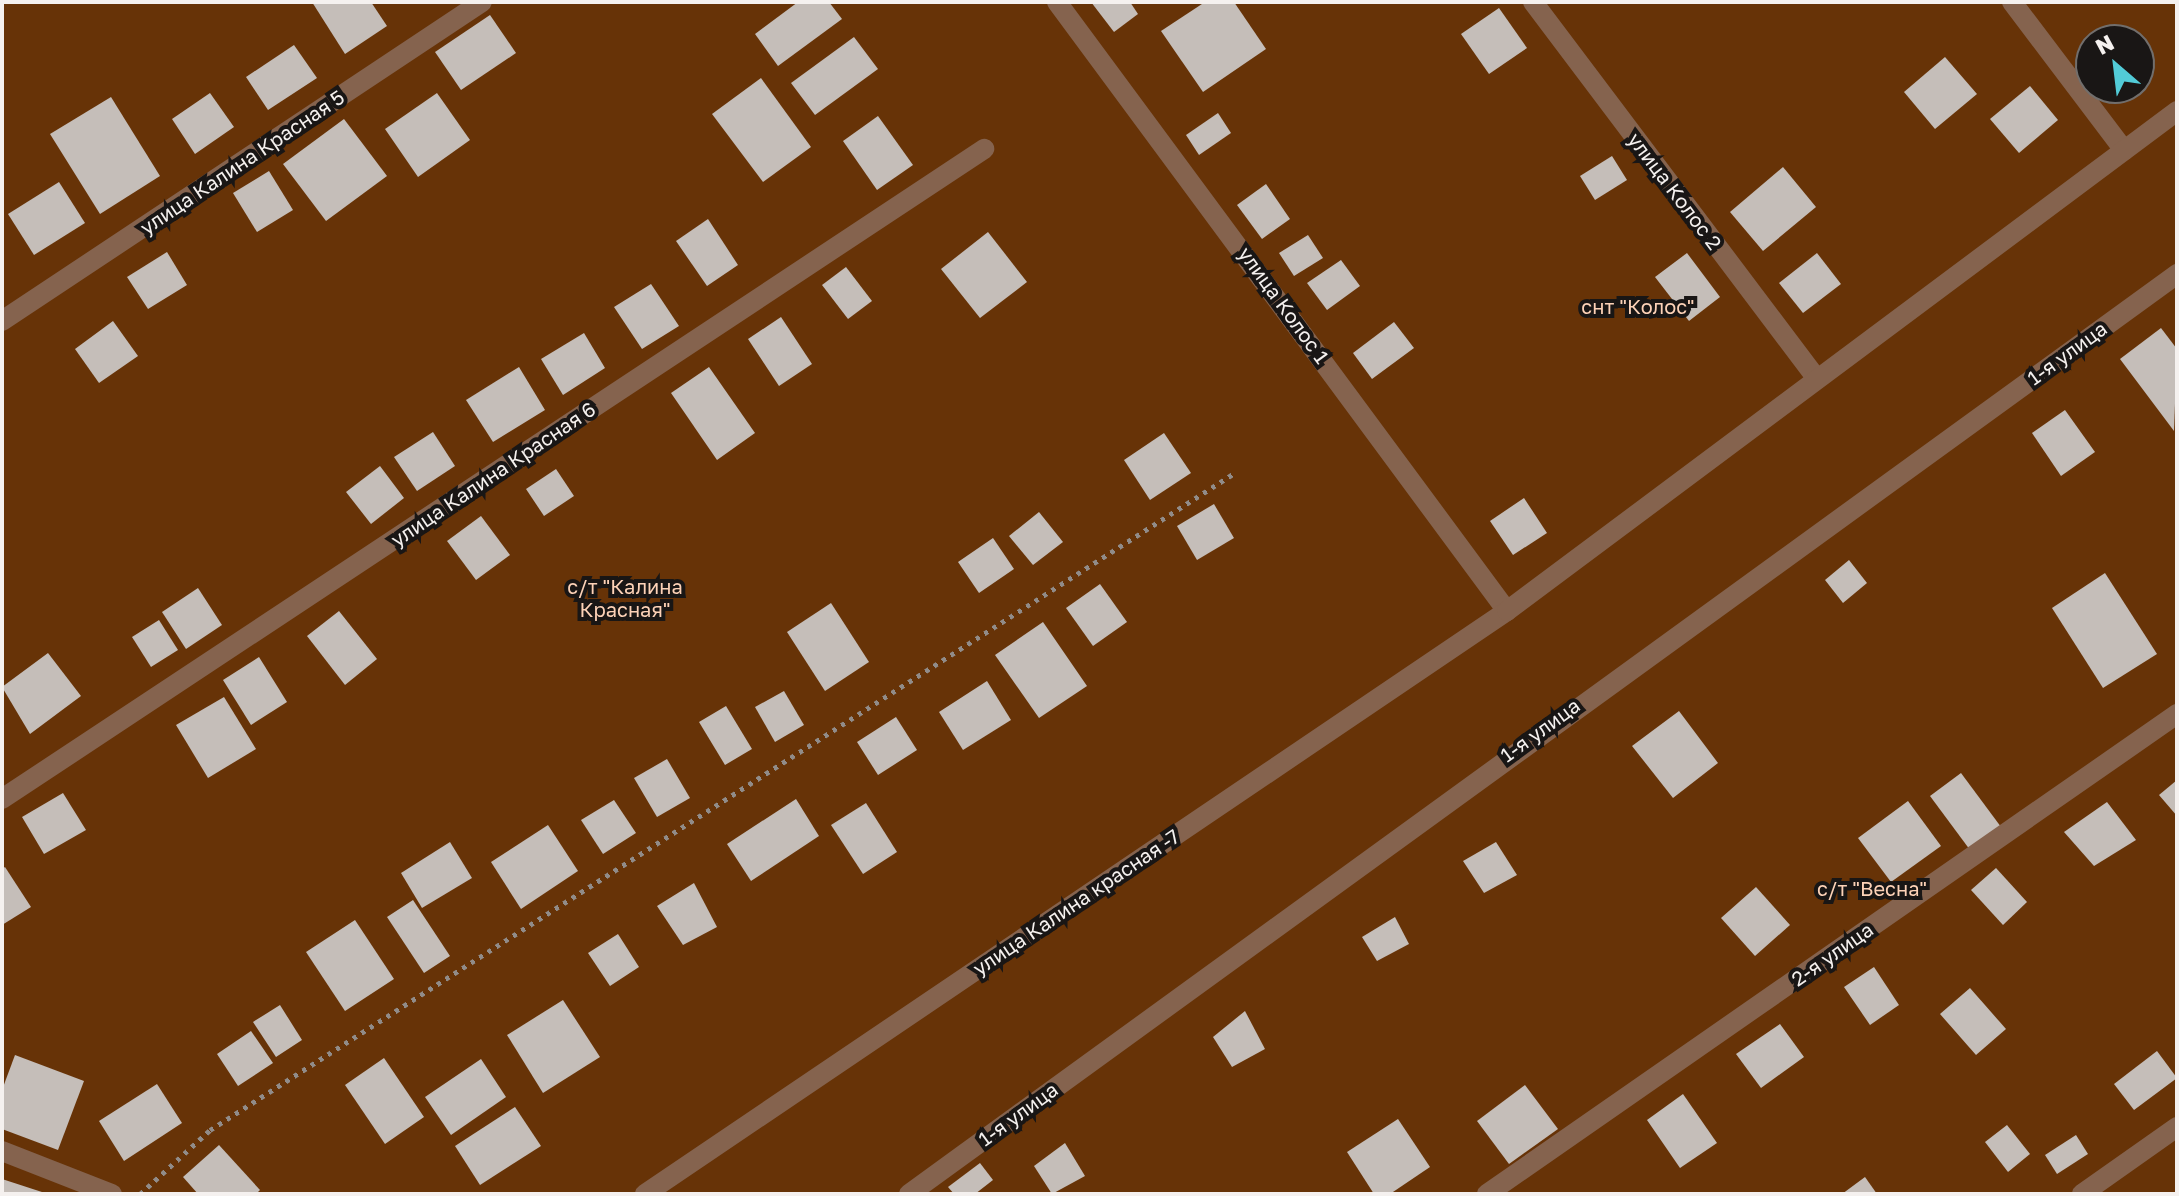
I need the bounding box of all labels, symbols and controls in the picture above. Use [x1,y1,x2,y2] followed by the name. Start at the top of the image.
[2075,24,2155,104] north arrow
[2091,28,2118,60] text: N
[135,85,349,239] street label: улица Калина Красная 5
[1623,128,1727,254] street label: улица Колос 2
[1234,242,1334,368] street label: улица Колос 1
[1581,294,1695,318] park label: снт "Колос"
[2023,316,2111,390] street label: 1-я улица
[386,397,600,551] street label: улица Калина Красная 6
[567,574,683,621] park label: с/т "Калина Красная"
[1496,693,1584,767] street label: 1-я улица
[968,824,1184,980] street label: улица Калина красная -7
[1817,876,1927,900] park label: с/т "Весна"
[1787,917,1877,991] street label: 2-я улица
[974,1077,1062,1151] street label: 1-я улица

